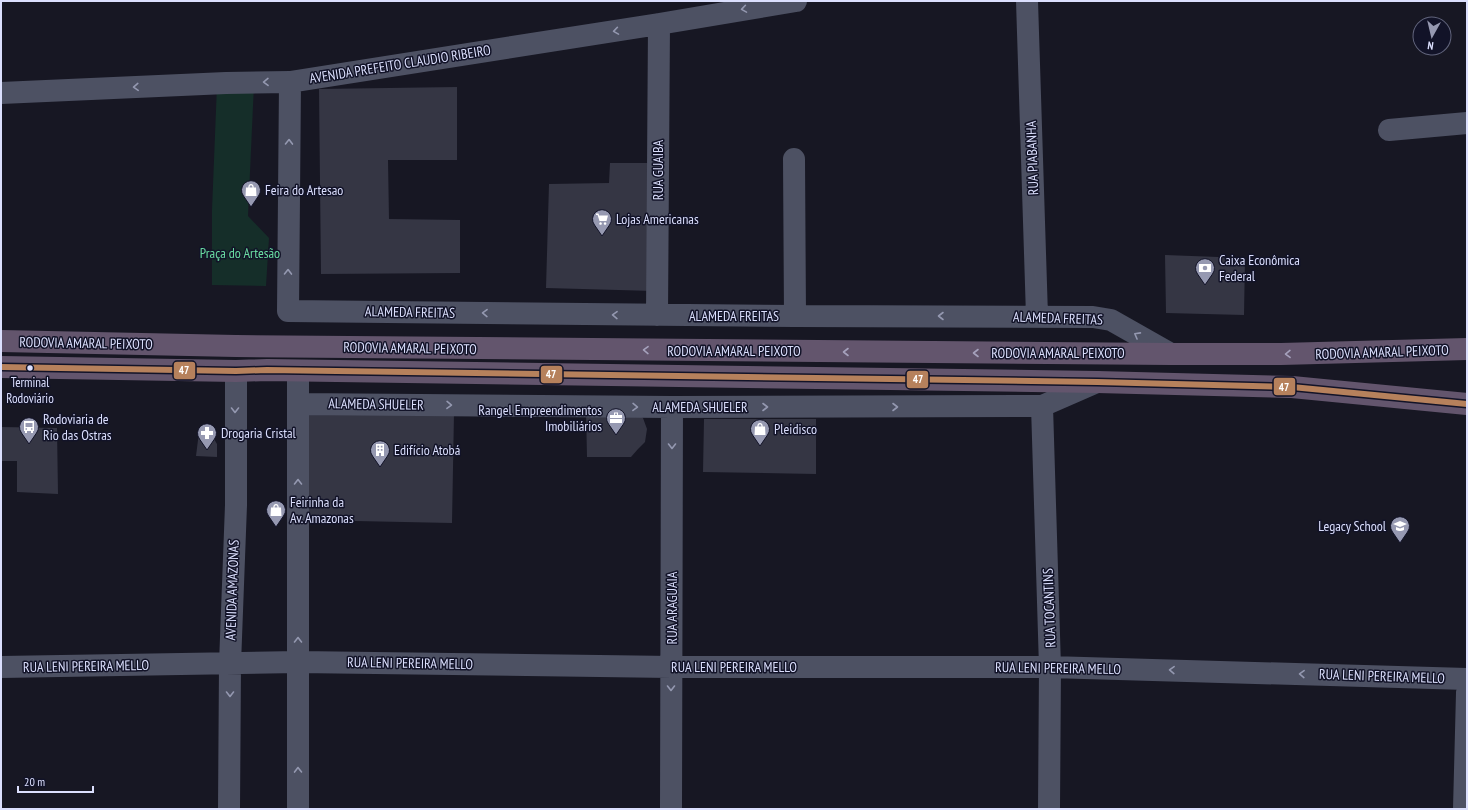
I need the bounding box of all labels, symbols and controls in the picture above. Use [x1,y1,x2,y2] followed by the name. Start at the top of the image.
[741,5,747,13] one-way arrow
[1412,16,1452,56] north arrow
[613,26,619,35] one-way arrow
[1427,39,1435,53] text: N
[308,41,492,87] street label: AVENIDA PREFEITO CLAUDIO RIBEIRO
[263,78,269,86] one-way arrow
[133,83,139,91] one-way arrow
[1022,120,1042,195] street label: RUA PIABANHA
[285,139,294,145] one-way arrow
[649,139,667,200] street label: RUA GUAIBA
[240,179,262,207] shop icon: Feira do Artesao
[265,181,343,199] place label: Feira do Artesao
[591,208,613,236] supermarket icon: Lojas Americanas
[616,210,699,228] place label: Lojas Americanas
[200,244,280,262] park label: Praça do Artesão
[1219,251,1300,285] place label: Caixa Econômica Federal
[1194,257,1216,285] bank icon: Caixa Econômica Federal
[284,269,292,275] one-way arrow
[365,302,455,322] street label: ALAMEDA FREITAS
[689,307,779,325] street label: ALAMEDA FREITAS
[1013,307,1103,329] street label: ALAMEDA FREITAS
[482,309,488,317] one-way arrow
[612,310,618,319] one-way arrow
[938,312,944,320] one-way arrow
[19,333,153,353] street label: RODOVIA AMARAL PEIXOTO
[1134,333,1141,340] one-way arrow
[343,338,477,358] street label: RODOVIA AMARAL PEIXOTO
[1315,341,1449,363] street label: RODOVIA AMARAL PEIXOTO
[667,342,801,360] street label: RODOVIA AMARAL PEIXOTO
[991,344,1125,362] street label: RODOVIA AMARAL PEIXOTO
[643,346,649,354] one-way arrow
[843,348,849,356] one-way arrow
[973,349,979,357] one-way arrow
[1285,350,1291,358] one-way arrow
[173,361,196,380] line badge: 47
[25,363,35,373] marker: Terminal Rodoviário
[179,363,189,377] text: 47
[540,365,563,384] line badge: 47
[546,367,556,381] text: 47
[906,370,929,389] line badge: 47
[913,372,923,386] text: 47
[6,374,54,407] place label: Terminal Rodoviário
[1273,377,1296,396] line badge: 47
[1279,380,1289,394] text: 47
[328,394,424,414] street label: ALAMEDA SHUELER
[652,398,748,416] street label: ALAMEDA SHUELER
[446,401,452,409] one-way arrow
[478,401,602,435] place label: Rangel Empreendimentos Imobiliários
[632,403,638,411] one-way arrow
[762,403,768,411] one-way arrow
[892,403,898,411] one-way arrow
[231,407,239,413] one-way arrow
[605,407,627,435] office icon: Rangel Empreendimentos Imobiliários
[43,410,112,444] place label: Rodoviaria de Rio das Ostras
[18,416,40,444] bus stop icon: Rodoviaria de Rio das Ostras
[749,418,771,446] shop icon: Pleidisco
[774,420,817,438] place label: Pleidisco
[196,422,218,450] pharmacy icon: Drogaria Cristal
[221,424,297,442] place label: Drogaria Cristal
[369,439,391,467] building icon: Edifício Atobá
[394,441,460,459] place label: Edifício Atobá
[668,443,676,449] one-way arrow
[294,479,302,485] one-way arrow
[290,493,354,527] place label: Feirinha da Av. Amazonas
[265,499,287,527] shop icon: Feirinha da Av. Amazonas
[1389,515,1411,543] school or university icon: Legacy School
[1318,517,1387,535] place label: Legacy School
[221,539,243,641] street label: AVENIDA AMAZONAS
[1039,568,1059,648] street label: RUA TOCANTINS
[663,571,681,644] street label: RUA ARAGUAIA
[294,637,302,643] one-way arrow
[347,653,473,673] street label: RUA LENI PEREIRA MELLO
[23,656,149,676] street label: RUA LENI PEREIRA MELLO
[671,658,797,676] street label: RUA LENI PEREIRA MELLO
[995,658,1121,678] street label: RUA LENI PEREIRA MELLO
[1319,665,1446,687] street label: RUA LENI PEREIRA MELLO
[1169,666,1175,674] one-way arrow
[1299,670,1305,678] one-way arrow
[667,685,676,691] one-way arrow
[226,691,234,697] one-way arrow
[294,767,302,773] one-way arrow
[18,768,93,794] scale bar
[24,774,45,789] text: 20 m

